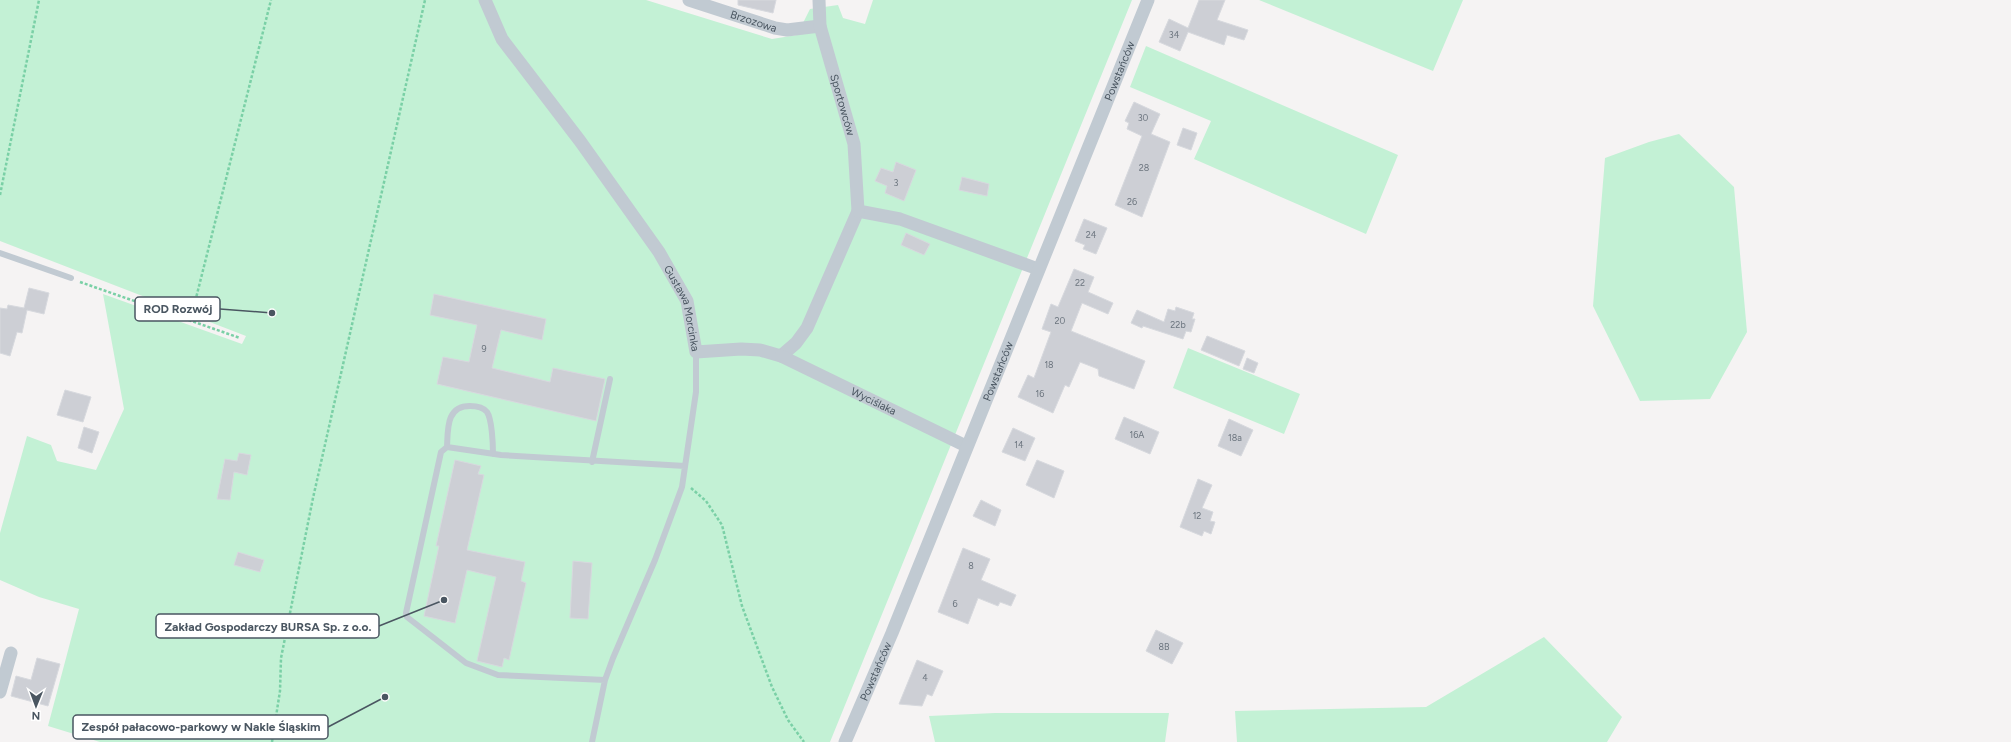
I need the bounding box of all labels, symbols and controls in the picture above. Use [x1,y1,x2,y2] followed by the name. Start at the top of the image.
[729,8,778,35] street label: Brzozowa
[1169,29,1180,40] house number: 34
[1102,39,1138,103] street label: Powstańców
[827,73,857,137] street label: Sportowców
[1138,112,1149,123] house number: 30
[1139,162,1150,173] house number: 28
[894,177,899,188] house number: 3
[1127,196,1137,207] house number: 26
[1086,229,1097,240] house number: 24
[661,263,702,352] street label: Gustawa Morcinka
[1075,277,1085,288] house number: 22
[135,297,220,321] callout: ROD Rozwój
[143,302,213,316] text: ROD Rozwój
[1055,315,1066,326] house number: 20
[1170,319,1186,330] house number: 22b
[980,340,1016,403] street label: Powstańców
[481,343,487,354] house number: 9
[1044,359,1054,370] house number: 18
[849,385,898,418] street label: Wyciślaka
[1036,388,1044,399] house number: 16
[1130,429,1144,440] house number: 16A
[1228,432,1242,443] house number: 18a
[1014,439,1024,450] house number: 14
[1193,510,1201,521] house number: 12
[968,560,974,571] house number: 8
[952,598,958,609] house number: 6
[156,614,379,638] callout: Zakład Gospodarczy BURSA Sp. z o.o.
[164,620,372,634] text: Zakład Gospodarczy BURSA Sp. z o.o.
[858,640,895,703] street label: Powstańców
[1158,641,1170,652] house number: 8B
[922,672,928,683] house number: 4
[16,686,56,726] north arrow
[31,709,40,722] text: N
[73,715,328,739] callout: Zespół pałacowo-parkowy w Nakle Śląskim
[81,720,321,734] text: Zespół pałacowo-parkowy w Nakle Śląskim

